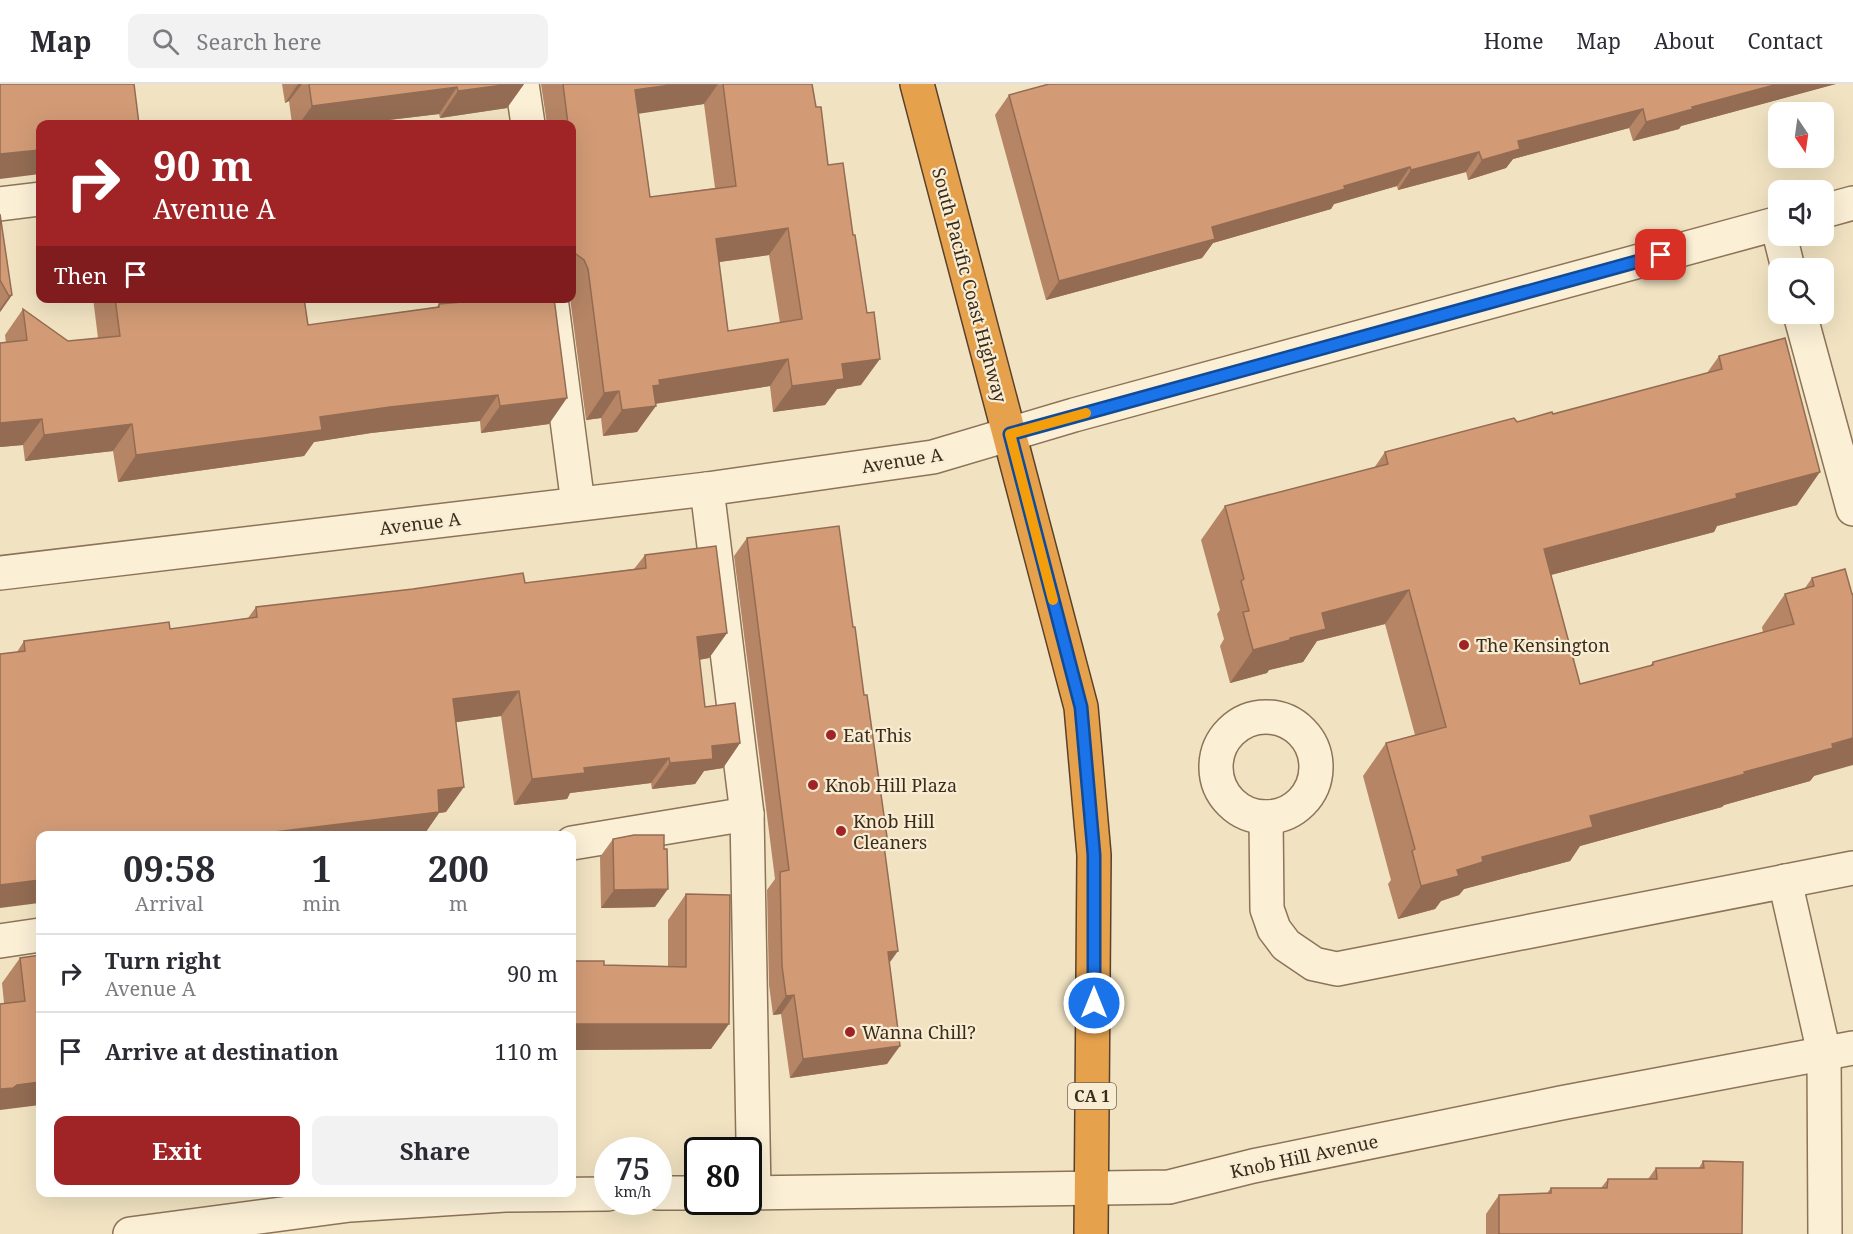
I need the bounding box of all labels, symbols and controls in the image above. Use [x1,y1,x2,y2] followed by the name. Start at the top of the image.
[128,14,548,68] search box
[30,22,92,60] text: Map
[149,25,182,58] icon: search
[197,26,321,56] text: Search here
[1484,27,1544,55] text: Home
[1577,27,1621,55] text: Map
[1654,27,1715,55] text: About
[1748,27,1823,55] text: Contact
[1768,102,1834,168] north arrow
[1768,102,1834,324] map controls
[153,136,253,193] text: 90 m
[54,144,132,222] icon: right
[927,165,1013,406] street label: South Pacific Coast Highway
[1768,180,1834,246] button: sound
[153,190,276,227] text: Avenue A
[1635,229,1686,280] pin
[1644,238,1677,271] icon: arrive
[119,258,152,291] icon: arrive
[1768,258,1834,324] button: search
[54,260,107,290] text: Then
[860,442,945,478] street label: Avenue A
[378,506,462,540] street label: Avenue A
[1476,633,1610,657] place label: The Kensington
[1457,638,1471,652] marker: The Kensington
[843,723,912,747] place label: Eat This
[824,728,838,742] marker: Eat This
[825,773,957,797] place label: Knob Hill Plaza
[806,778,820,792] marker: Knob Hill Plaza
[853,809,935,854] place label: Knob Hill Cleaners
[834,824,848,838] marker: Knob Hill Cleaners
[123,844,215,893] text: 09:58
[311,844,332,893] text: 1
[428,844,489,893] text: 200
[135,890,203,917] text: Arrival
[303,890,341,917] text: min
[449,890,468,917] text: m
[105,945,221,975] text: Turn right
[54,957,87,990] icon: right
[507,958,558,988] text: 90 m
[1062,971,1126,1035] position arrow
[105,975,196,1002] text: Avenue A
[862,1020,976,1044] place label: Wanna Chill?
[843,1025,857,1039] marker: Wanna Chill?
[54,1035,87,1068] icon: arrive
[105,1036,339,1066] text: Arrive at destination
[495,1036,558,1066] text: 110 m
[1068,1083,1116,1109] road number: CA 1
[54,1116,300,1185] button: Exit
[312,1116,558,1185] button: Share
[1228,1129,1380,1183] street label: Knob Hill Avenue
[684,1137,762,1215] speed limit sign: 80
[616,1148,650,1189] text: 75
[615,1181,651,1201] text: km/h

